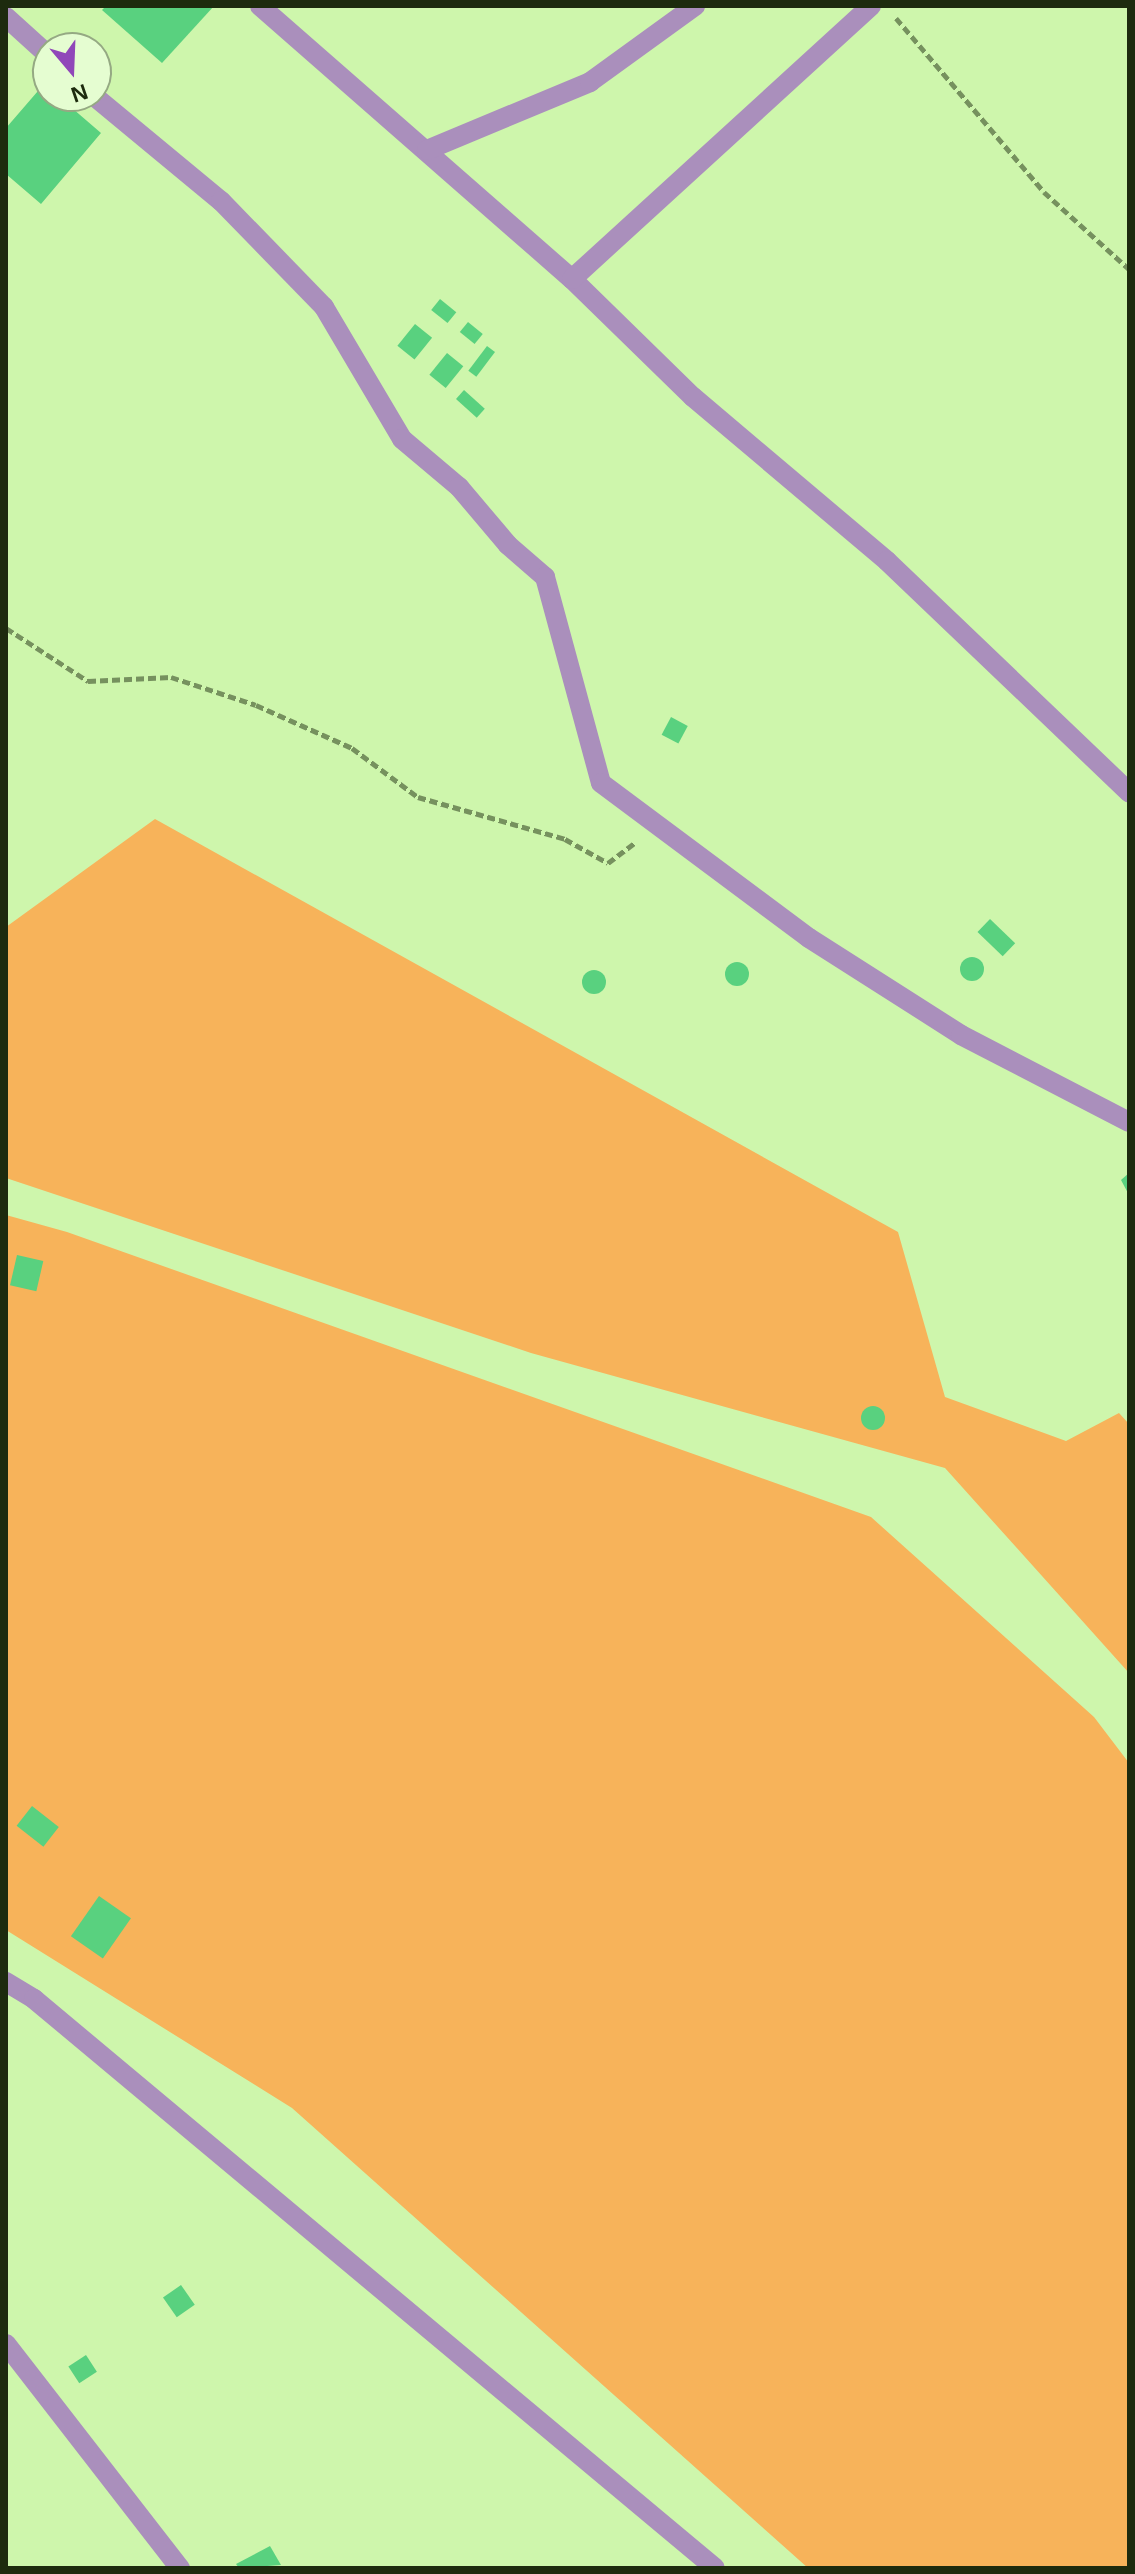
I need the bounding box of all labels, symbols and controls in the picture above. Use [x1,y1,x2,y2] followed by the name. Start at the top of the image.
[32,32,112,112] north arrow
[68,79,91,108] text: N

